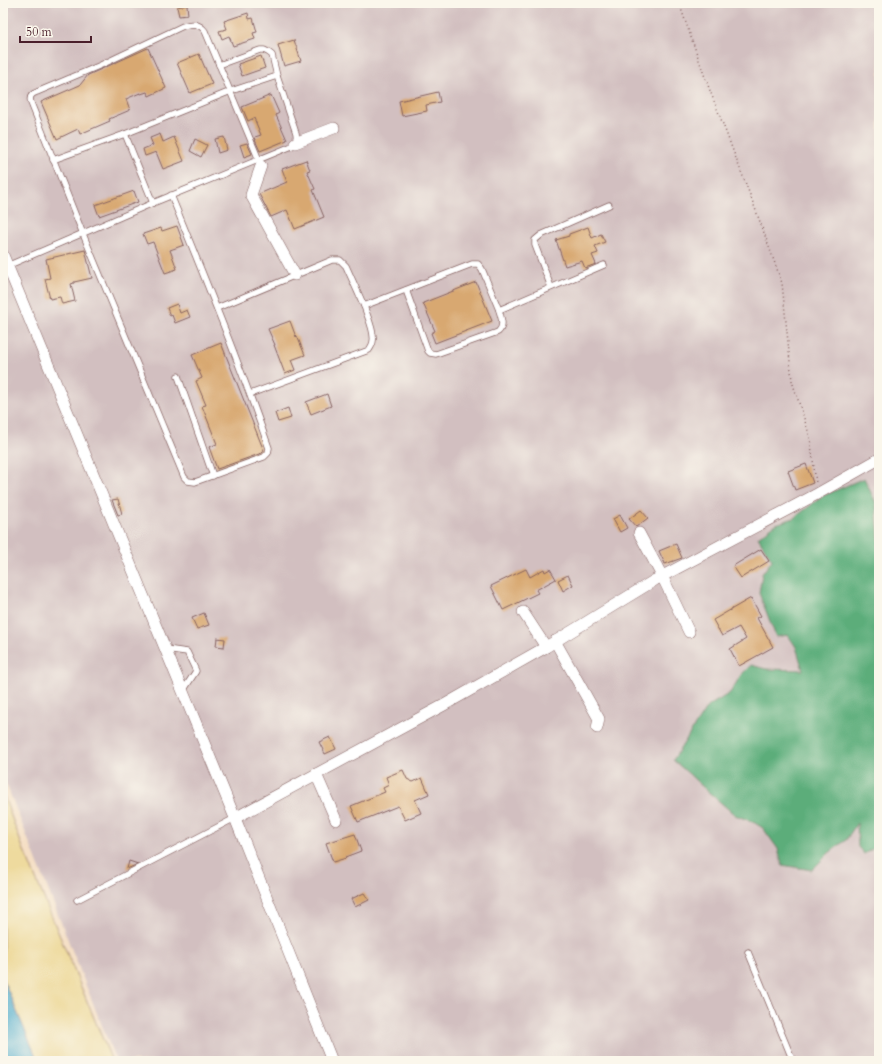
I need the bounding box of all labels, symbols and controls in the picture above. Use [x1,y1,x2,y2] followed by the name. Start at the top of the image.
[20,18,91,44] scale bar
[26,24,53,40] text: 50 m

